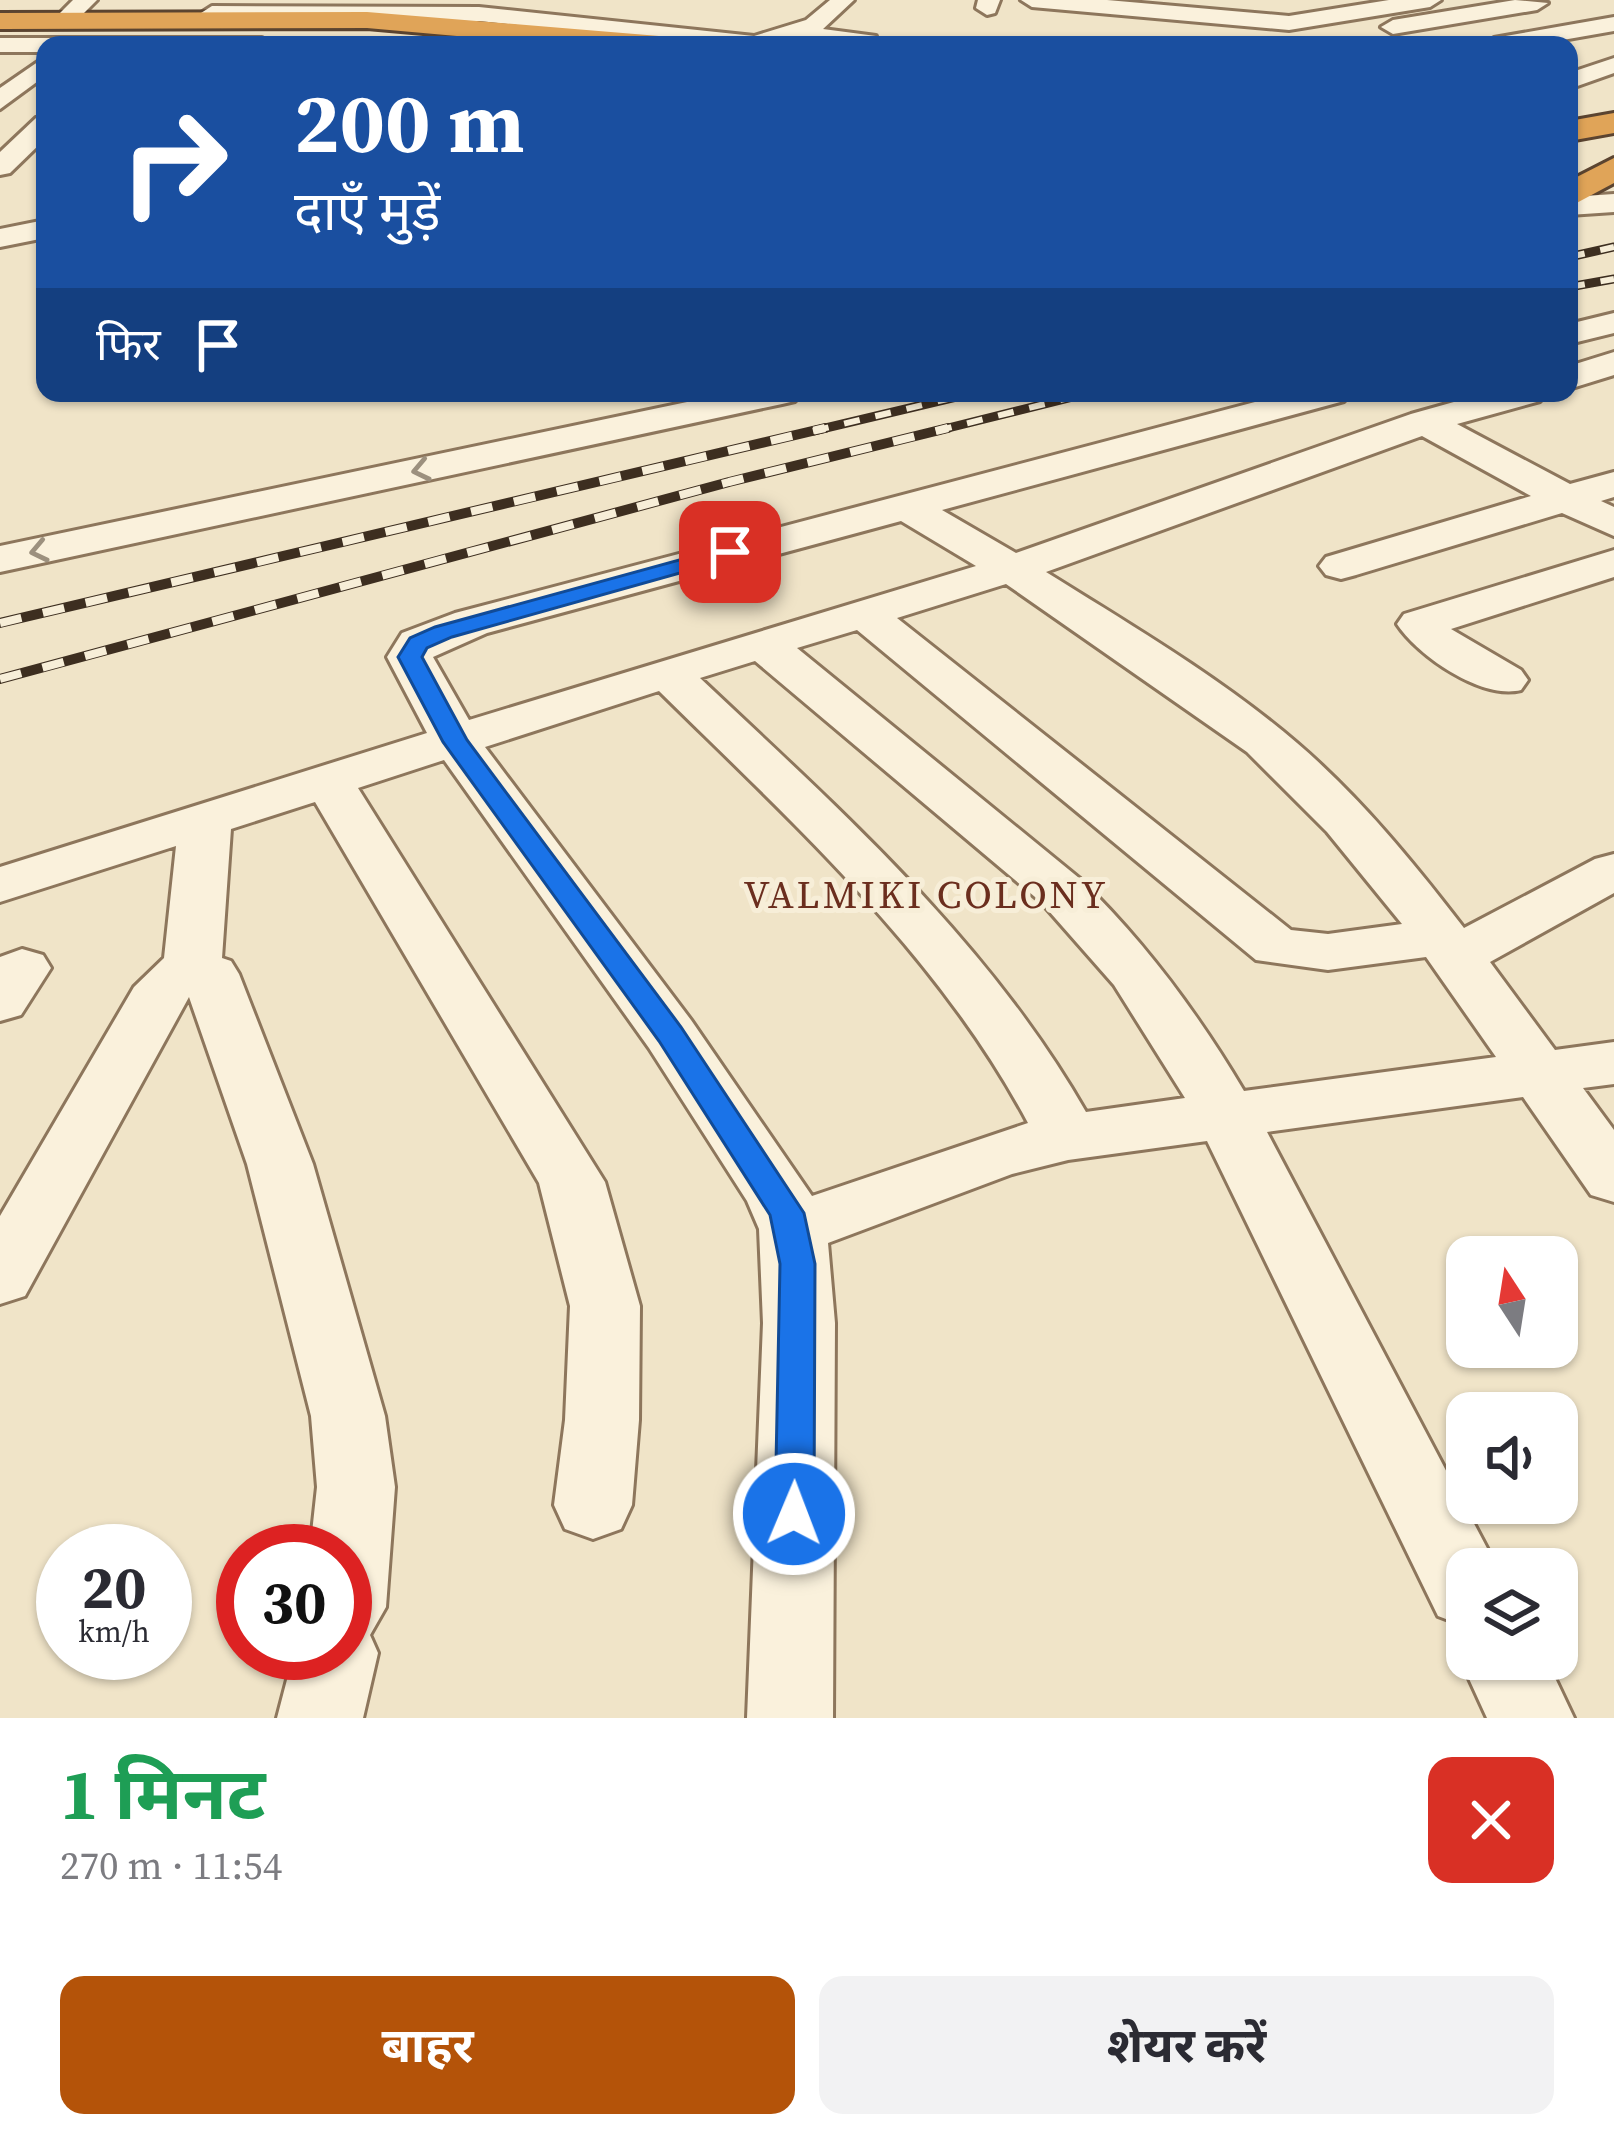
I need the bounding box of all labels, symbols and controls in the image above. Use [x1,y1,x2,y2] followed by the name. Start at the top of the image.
[294,65,525,180] text: 200 m
[96,84,252,240] icon: right
[294,174,440,248] text: दाएँ मुड़ें
[185,312,251,378] icon: arrive
[96,313,161,375] text: फिर
[411,456,431,481] one-way arrow
[679,501,781,603] pin
[697,519,763,585] icon: arrive
[30,537,50,563] one-way arrow
[743,868,1109,921] district label: VALMIKI COLONY
[1446,1236,1578,1368] north arrow
[1446,1236,1578,1680] map controls
[1446,1392,1578,1524] button: sound
[731,1451,857,1577] position arrow
[216,1524,372,1680] speed limit sign: 30
[81,1546,147,1628] text: 20
[1446,1548,1578,1680] button: layers
[78,1611,150,1652] text: km/h
[60,1744,266,1843] text: 1 मिनट
[1428,1757,1554,1883] button: close
[60,1839,282,1892] text: 270 m · 11:54
[60,1976,795,2114] button: बाहर
[819,1976,1554,2114] button: शेयर करें

